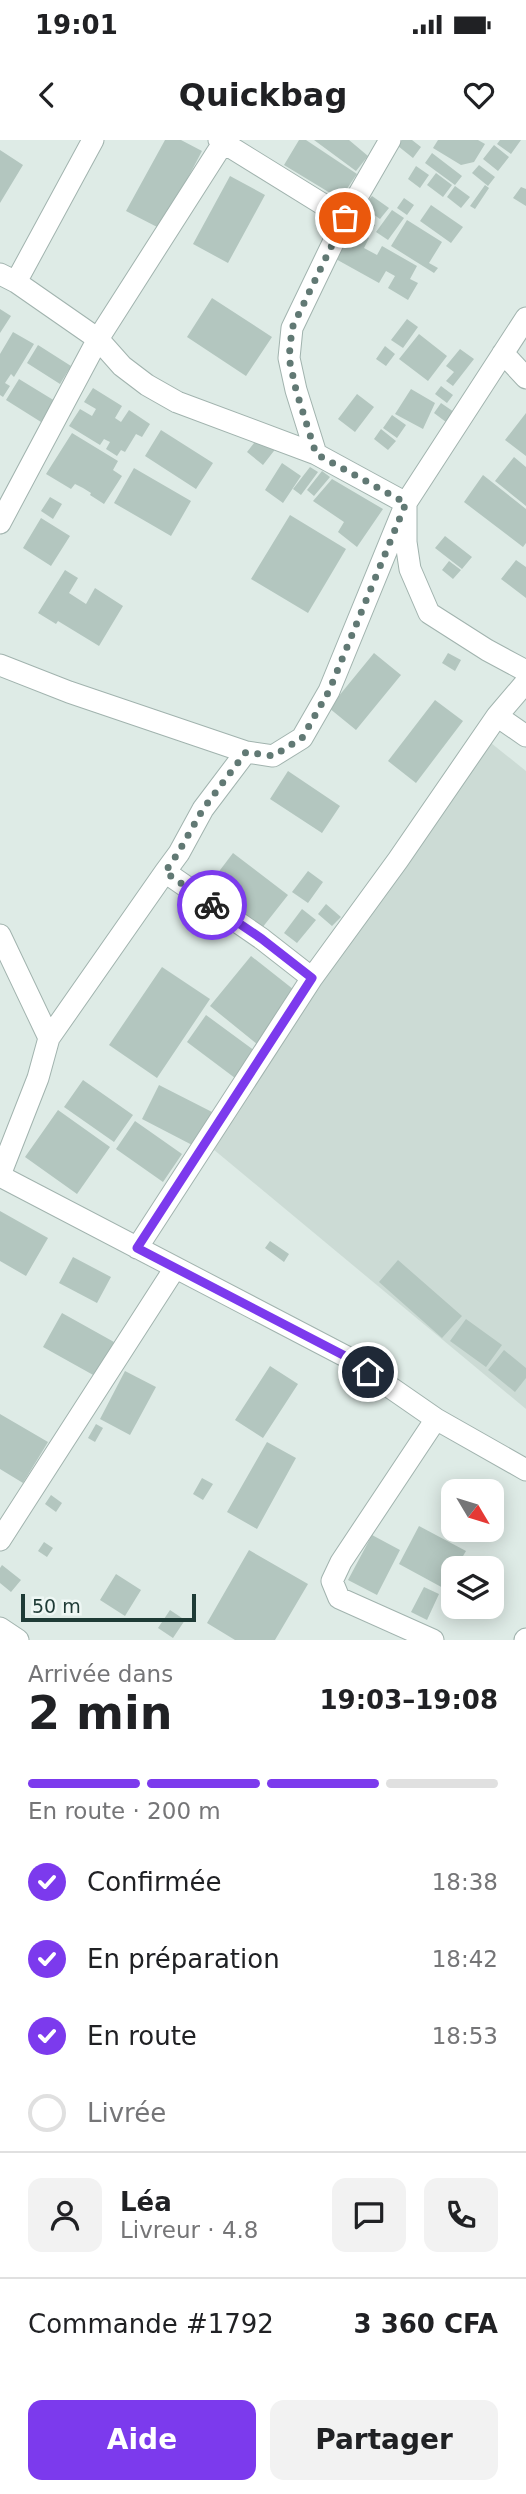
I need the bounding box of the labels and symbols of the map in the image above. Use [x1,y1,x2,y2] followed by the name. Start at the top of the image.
[315,188,375,248] pin
[177,870,247,940] courier
[338,1342,398,1402] pin
[441,1479,504,1542] north arrow
[21,1591,196,1623] scale bar

